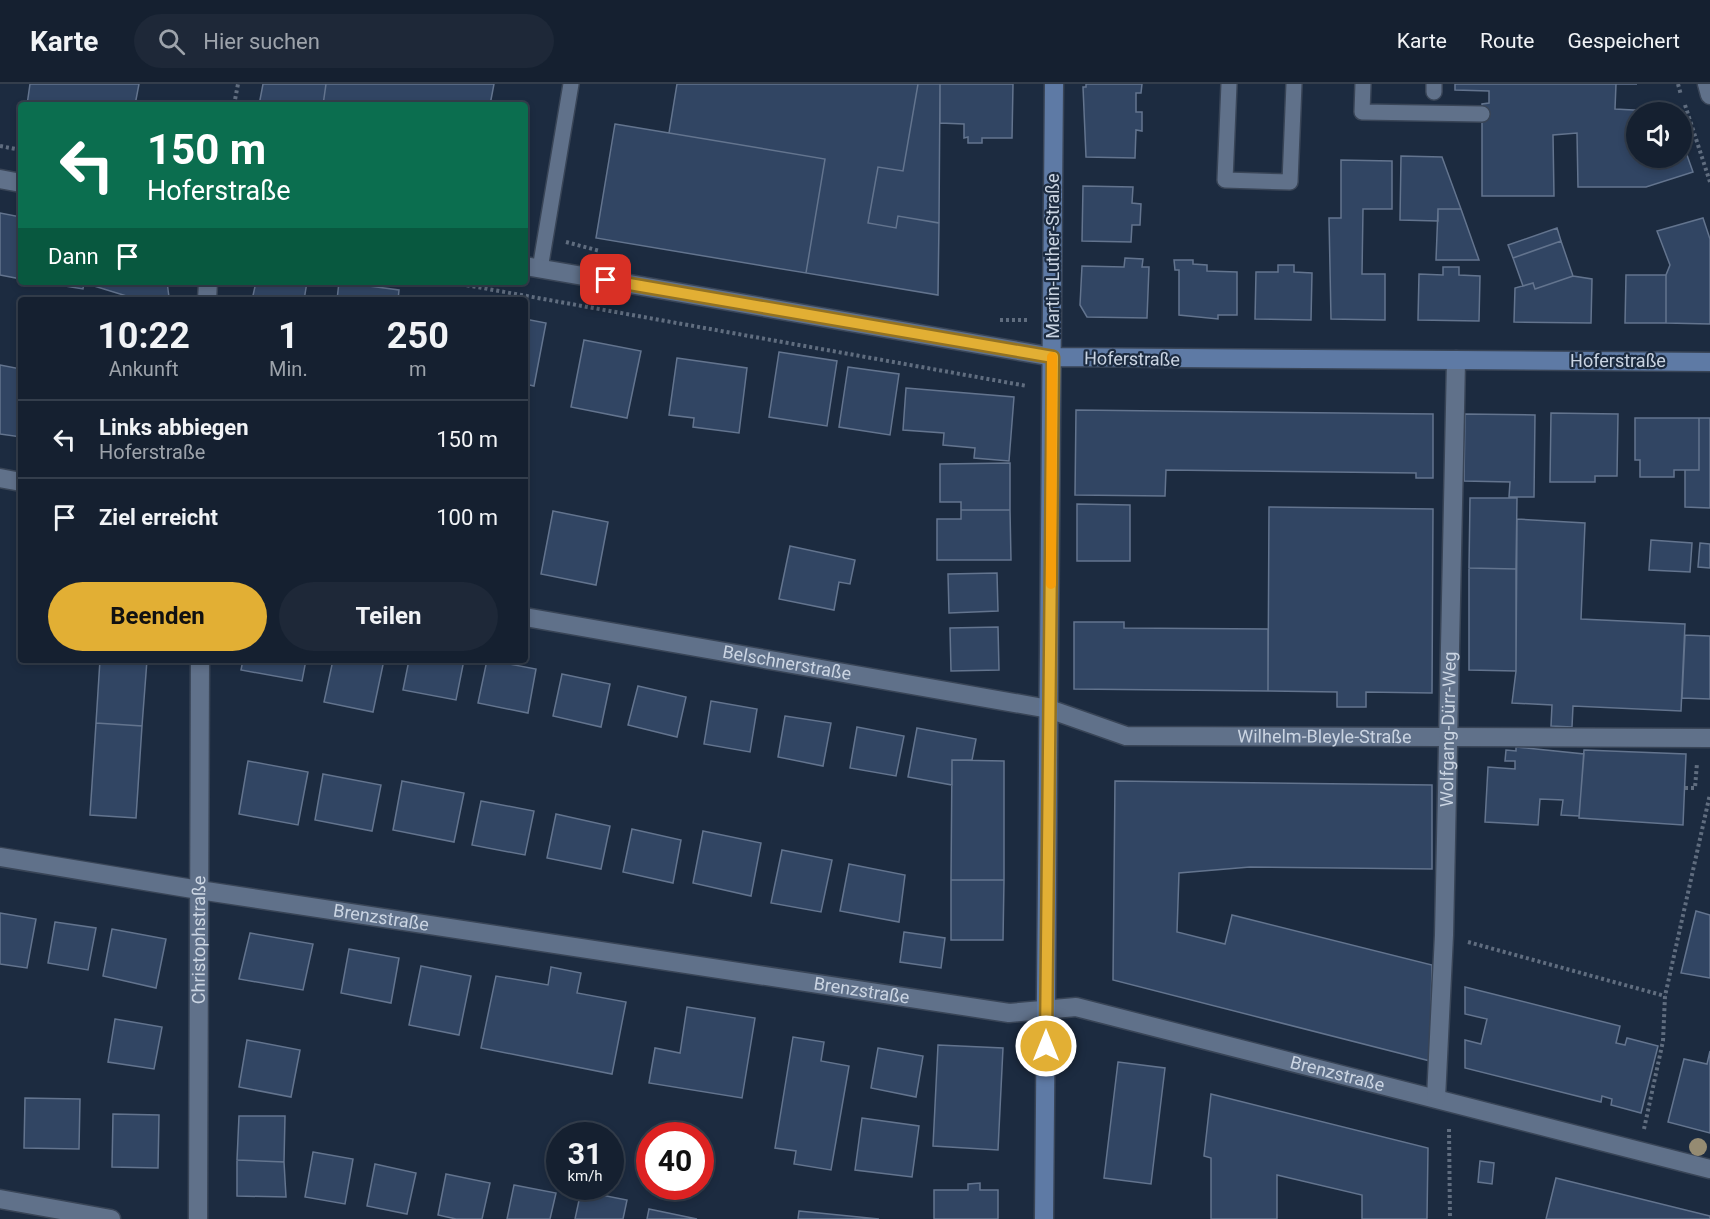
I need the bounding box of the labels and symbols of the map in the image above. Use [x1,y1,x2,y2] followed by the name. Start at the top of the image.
[1042,173,1063,339] street label: Martin-Luther-Straße
[580,254,631,305] pin
[1084,347,1180,370] street label: Hoferstraße
[1570,350,1666,371] street label: Hoferstraße
[721,641,853,684] street label: Belschnerstraße
[1436,651,1460,807] street label: Wolfgang-Dürr-Weg
[1237,725,1412,747] street label: Wilhelm-Bleyle-Straße
[188,876,209,1004] street label: Christophstraße
[332,900,431,935] street label: Brenzstraße
[812,973,911,1008] street label: Brenzstraße
[1014,1014,1078,1078] position arrow
[1288,1051,1387,1095] street label: Brenzstraße
[636,1122,714,1200] speed limit sign: 40

